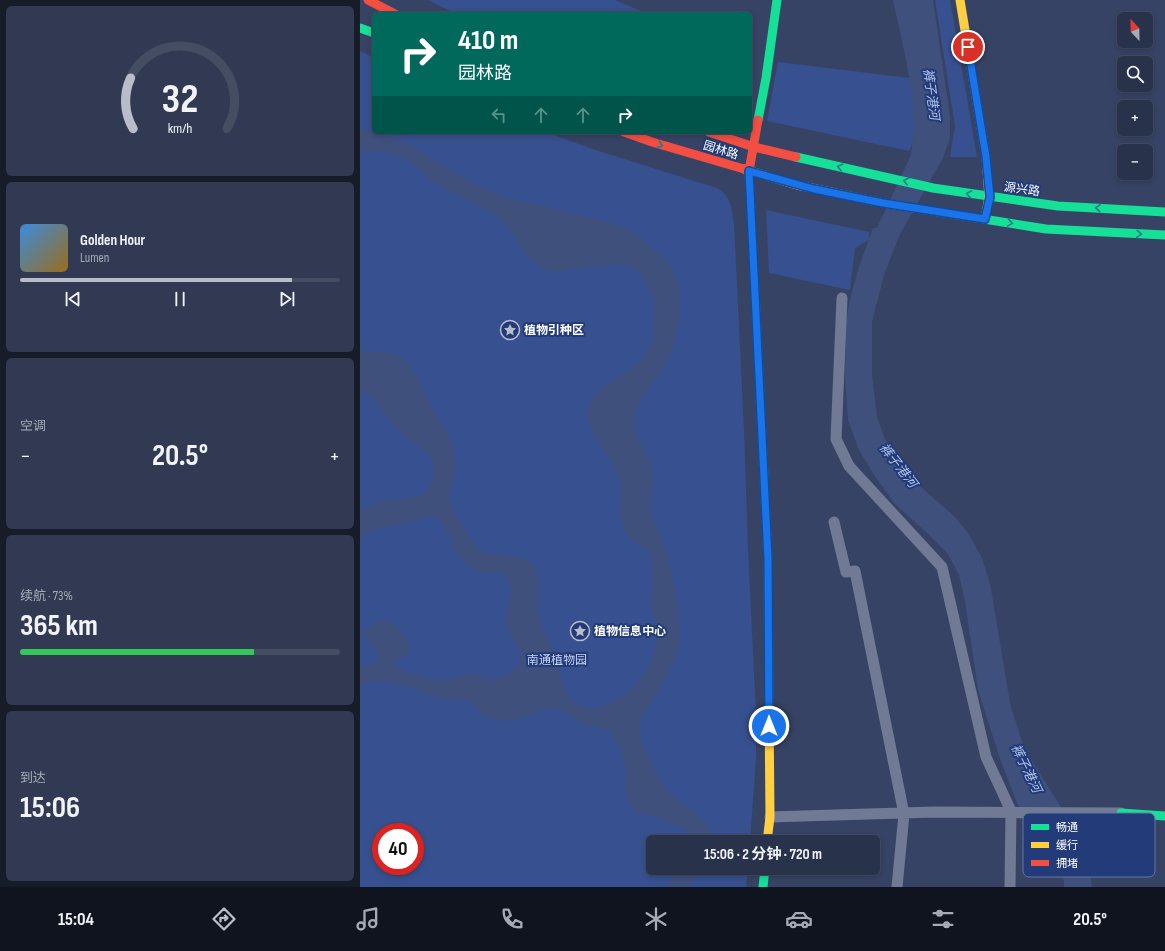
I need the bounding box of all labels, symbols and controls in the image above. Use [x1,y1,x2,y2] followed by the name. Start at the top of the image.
[1117,12,1153,48] north arrow
[1117,12,1153,180] map controls
[458,24,518,57] text: 410 m
[392,28,444,80] icon: right
[951,30,985,64] pin
[957,36,979,58] icon: arrive
[1117,56,1153,92] button: search
[458,63,512,84] text: 园林路
[919,67,943,124] water label: 裤子港河
[162,75,198,124] text: 32
[1117,100,1153,136] button: +
[488,104,510,126] icon: left
[530,104,552,126] icon: ahead
[572,104,594,126] icon: ahead
[614,104,636,126] icon: right
[168,120,192,137] text: km/h
[701,138,740,163] street label: 园林路
[657,140,664,149] one-way arrow
[1117,144,1153,180] button: −
[837,163,843,171] one-way arrow
[902,178,909,186] one-way arrow
[1003,180,1041,199] street label: 源兴路
[966,190,972,198] one-way arrow
[1095,204,1101,213] one-way arrow
[1007,218,1013,227] one-way arrow
[1136,229,1142,238] one-way arrow
[80,231,145,250] text: Golden Hour
[80,250,109,266] text: Lumen
[62,288,84,310] icon: previous
[169,288,191,310] icon: pause
[276,288,298,310] icon: next
[499,319,521,341] place icon: 植物引种区
[524,323,584,338] place label: 植物引种区
[20,418,46,434] text: 空调
[152,438,208,474] text: 20.5°
[876,440,922,493] water label: 裤子港河
[20,443,31,470] text: −
[329,443,340,470] text: +
[20,588,73,604] text: 续航 · 73%
[20,608,98,644] text: 365 km
[569,620,591,642] place icon: 植物信息中心
[594,624,666,639] place label: 植物信息中心
[527,653,587,668] park label: 南通植物园
[748,705,790,747] position arrow
[1008,742,1046,798] water label: 裤子港河
[20,770,46,786] text: 到达
[20,790,80,826] text: 15:06
[1023,813,1155,877] legend
[1056,821,1078,834] text: 畅通
[372,823,424,875] speed limit sign: 40
[1056,839,1078,852] text: 缓行
[704,845,822,864] text: 15:06 · 2 分钟 · 720 m
[1056,857,1078,870] text: 拥堵
[210,905,238,933] icon: directions
[354,905,382,933] icon: music
[498,905,526,933] icon: phone
[642,905,670,933] icon: climate
[785,905,813,933] icon: car
[929,905,957,933] icon: filters
[58,909,94,930] text: 15:04
[1073,909,1107,930] text: 20.5°

